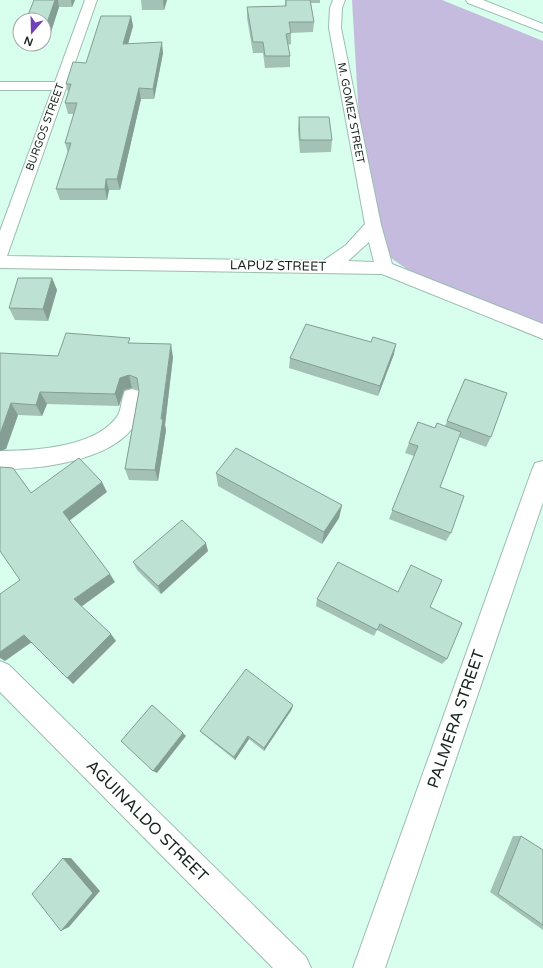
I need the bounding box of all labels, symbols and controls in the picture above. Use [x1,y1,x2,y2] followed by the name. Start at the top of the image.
[12,12,52,52] north arrow
[22,33,35,49] text: N
[335,61,367,165] street label: M. GOMEZ STREET
[23,81,67,173] street label: BURGOS STREET
[230,257,326,275] street label: LAPUZ STREET
[423,647,489,791] street label: PALMERA STREET
[82,756,212,886] street label: AGUINALDO STREET

